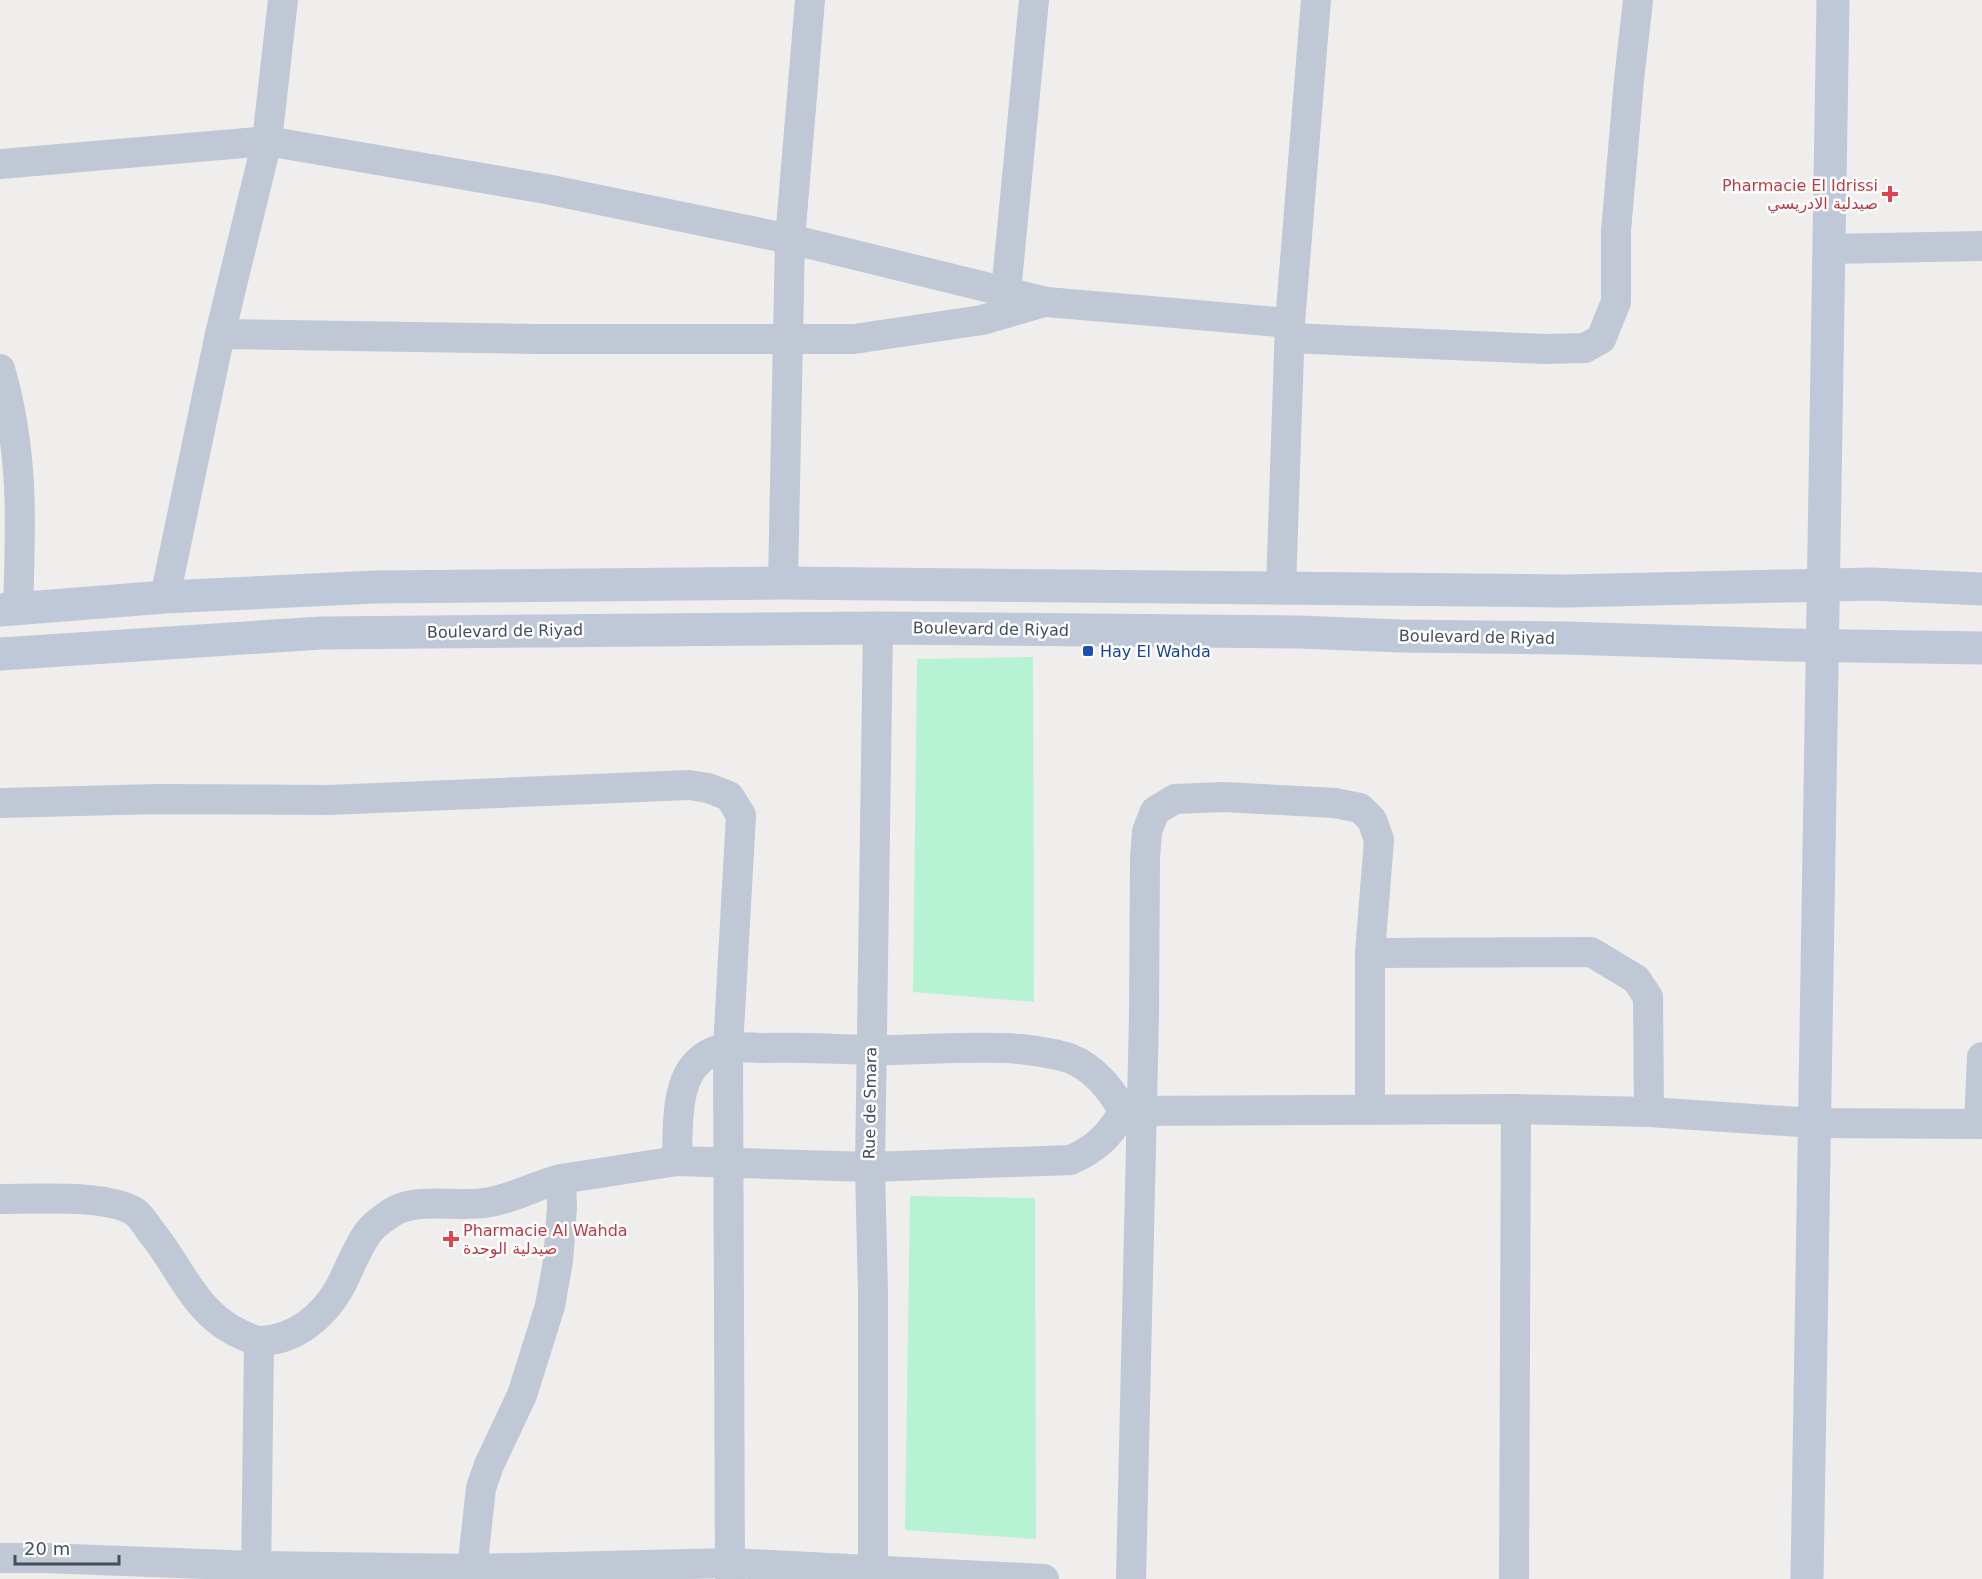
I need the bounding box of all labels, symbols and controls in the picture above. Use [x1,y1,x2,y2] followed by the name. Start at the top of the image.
[1722,176,1878,214] place label: Pharmacie El Idrissi صيدلية الادريسي
[1883,187,1897,201] marker: Pharmacie El Idrissi صيدلية الادريسي
[913,618,1069,640] street label: Boulevard de Riyad
[427,620,583,642] street label: Boulevard de Riyad
[1399,626,1555,648] street label: Boulevard de Riyad
[1100,642,1211,661] place label: Hay El Wahda
[1081,644,1095,658] marker: Hay El Wahda
[860,1047,880,1159] street label: Rue de Smara
[463,1221,628,1259] place label: Pharmacie Al Wahda صيدلية الوحدة
[444,1232,458,1246] marker: Pharmacie Al Wahda صيدلية الوحدة
[15,1528,118,1566] scale bar
[24,1538,70,1559] text: 20 m

